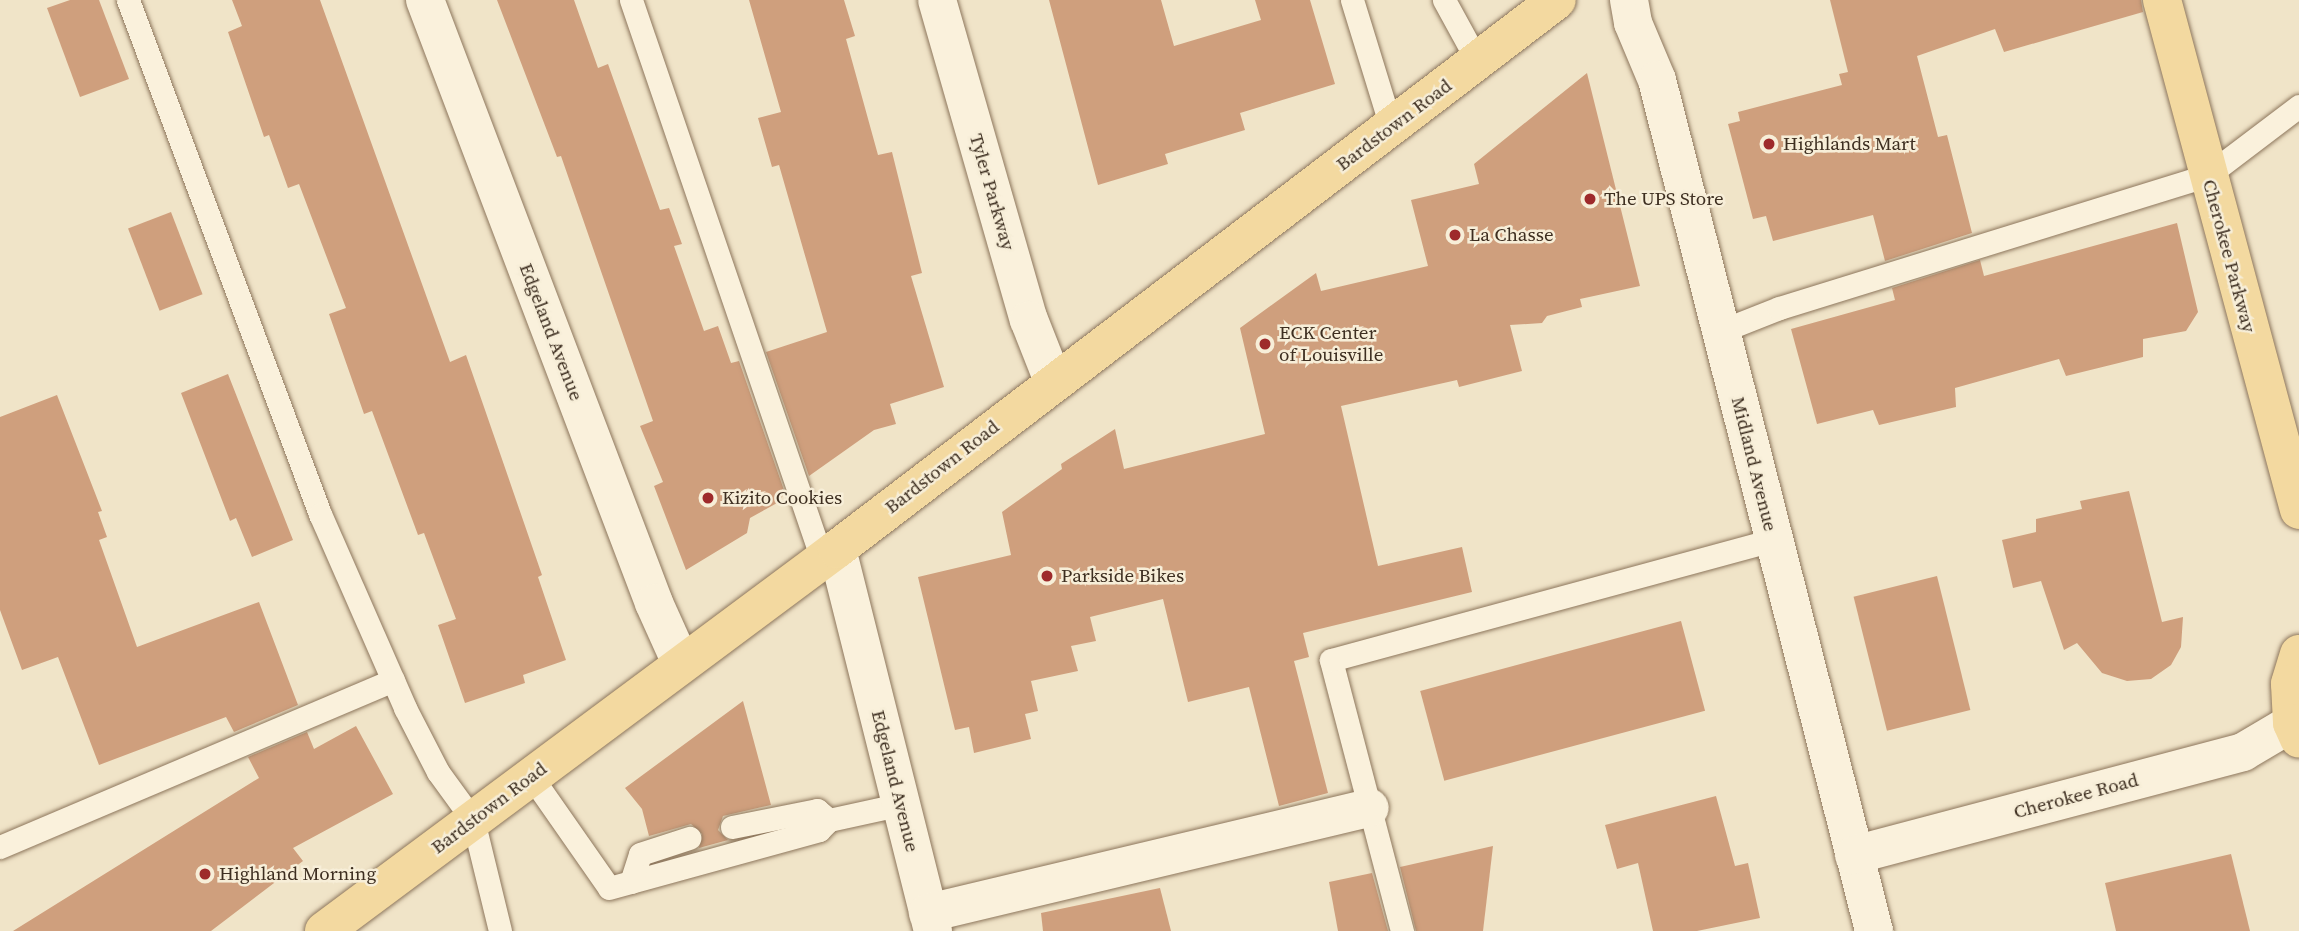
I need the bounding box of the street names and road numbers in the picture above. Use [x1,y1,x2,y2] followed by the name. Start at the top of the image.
[1332,74,1456,176] street label: Bardstown Road
[964,131,1020,253] street label: Tyler Parkway
[2198,177,2260,335] street label: Cherokee Parkway
[514,260,588,404] street label: Edgeland Avenue
[1726,394,1782,534] street label: Midland Avenue
[880,415,1004,519] street label: Bardstown Road
[866,708,924,854] street label: Edgeland Avenue
[427,757,551,859] street label: Bardstown Road
[2011,768,2141,824] street label: Cherokee Road

